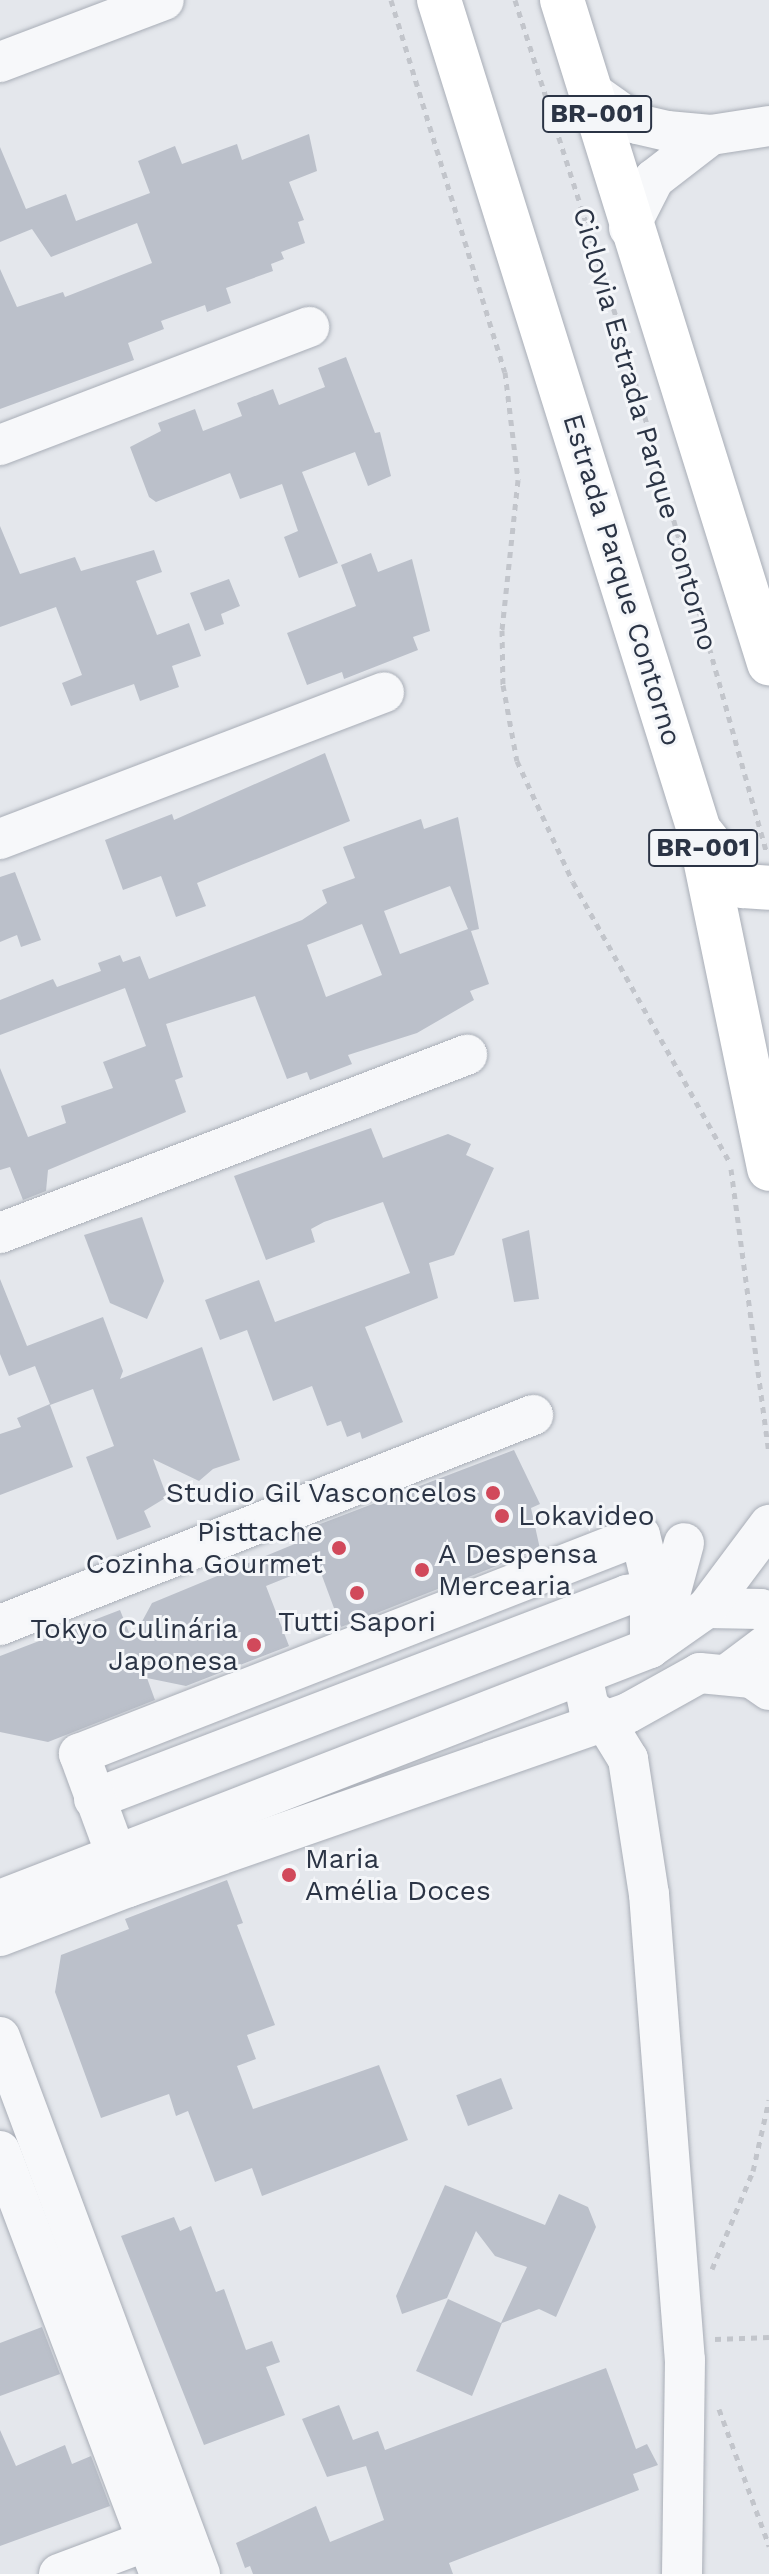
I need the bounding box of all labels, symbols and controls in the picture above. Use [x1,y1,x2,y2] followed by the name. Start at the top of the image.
[541,92,653,136] road number: BR-001
[565,203,725,655] street label: Ciclovia Estrada Parque Contorno
[555,410,689,750] street label: Estrada Parque Contorno
[647,826,759,870] road number: BR-001
[164,1476,477,1510] place label: Studio Gil Vasconcelos
[484,1484,502,1502] marker: Studio Gil Vasconcelos
[518,1499,655,1533] place label: Lokavideo
[493,1507,511,1525] marker: Lokavideo
[85,1515,323,1581] place label: Pisttache Cozinha Gourmet
[438,1537,599,1603] place label: A Despensa Mercearia
[330,1539,348,1557] marker: Pisttache Cozinha Gourmet
[413,1561,431,1579] marker: A Despensa Mercearia
[348,1584,366,1602] marker: Tutti Sapori
[278,1605,436,1639] place label: Tutti Sapori
[30,1612,238,1678] place label: Tokyo Culinária Japonesa
[245,1636,263,1654] marker: Tokyo Culinária Japonesa
[305,1842,491,1908] place label: Maria Amélia Doces
[280,1866,298,1884] marker: Maria Amélia Doces

